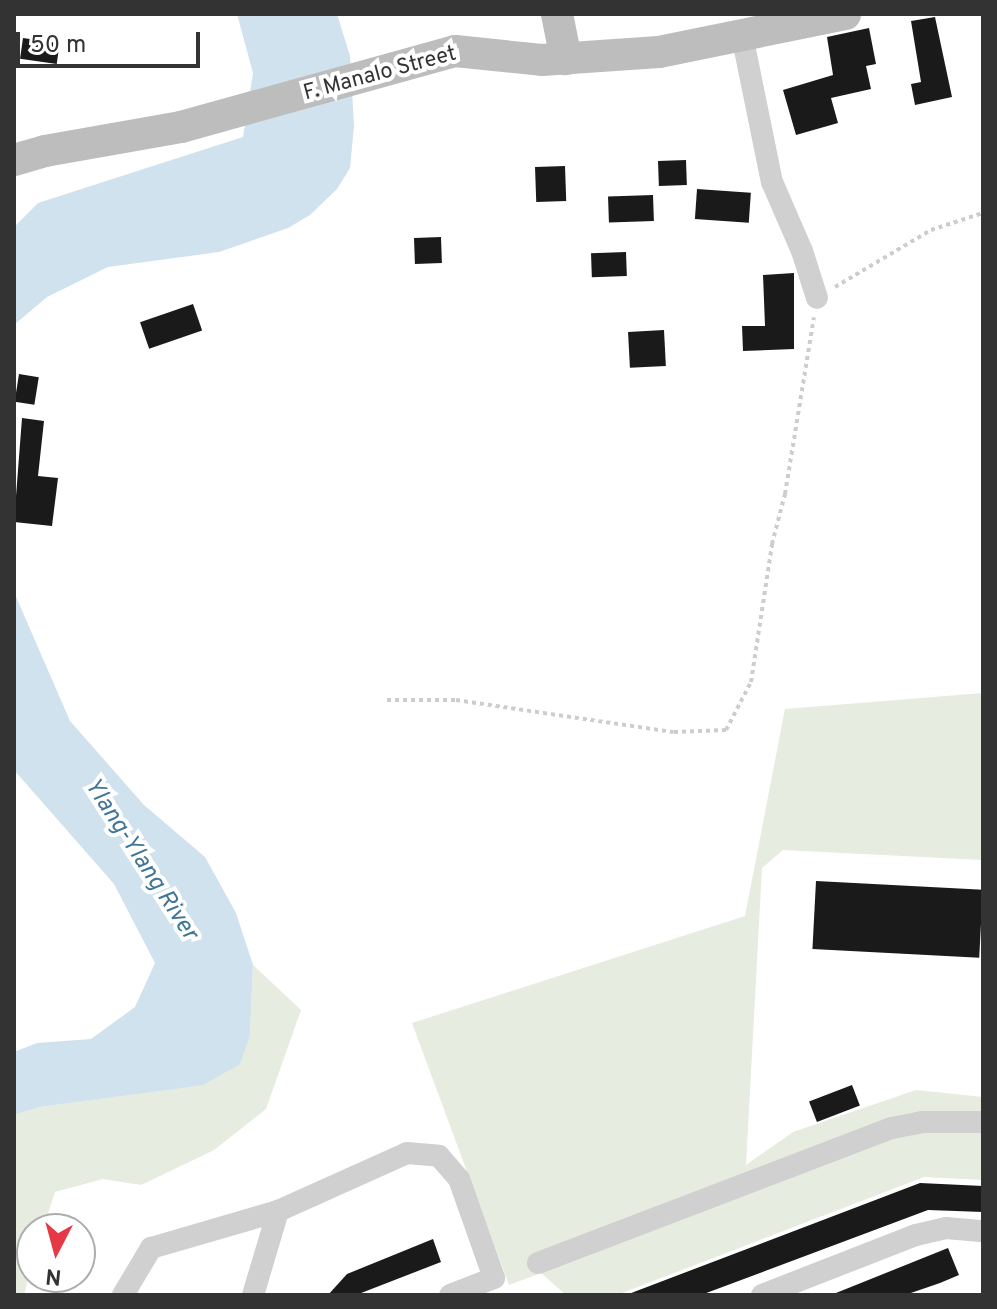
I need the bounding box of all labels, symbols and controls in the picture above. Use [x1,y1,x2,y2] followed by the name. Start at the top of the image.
[20,16,204,66] scale bar
[30,31,86,61] text: 50 m
[301,41,459,107] street label: F. Manalo Street
[77,774,203,946] water label: Ylang-Ylang River
[16,1213,96,1293] north arrow
[44,1261,63,1290] text: N

